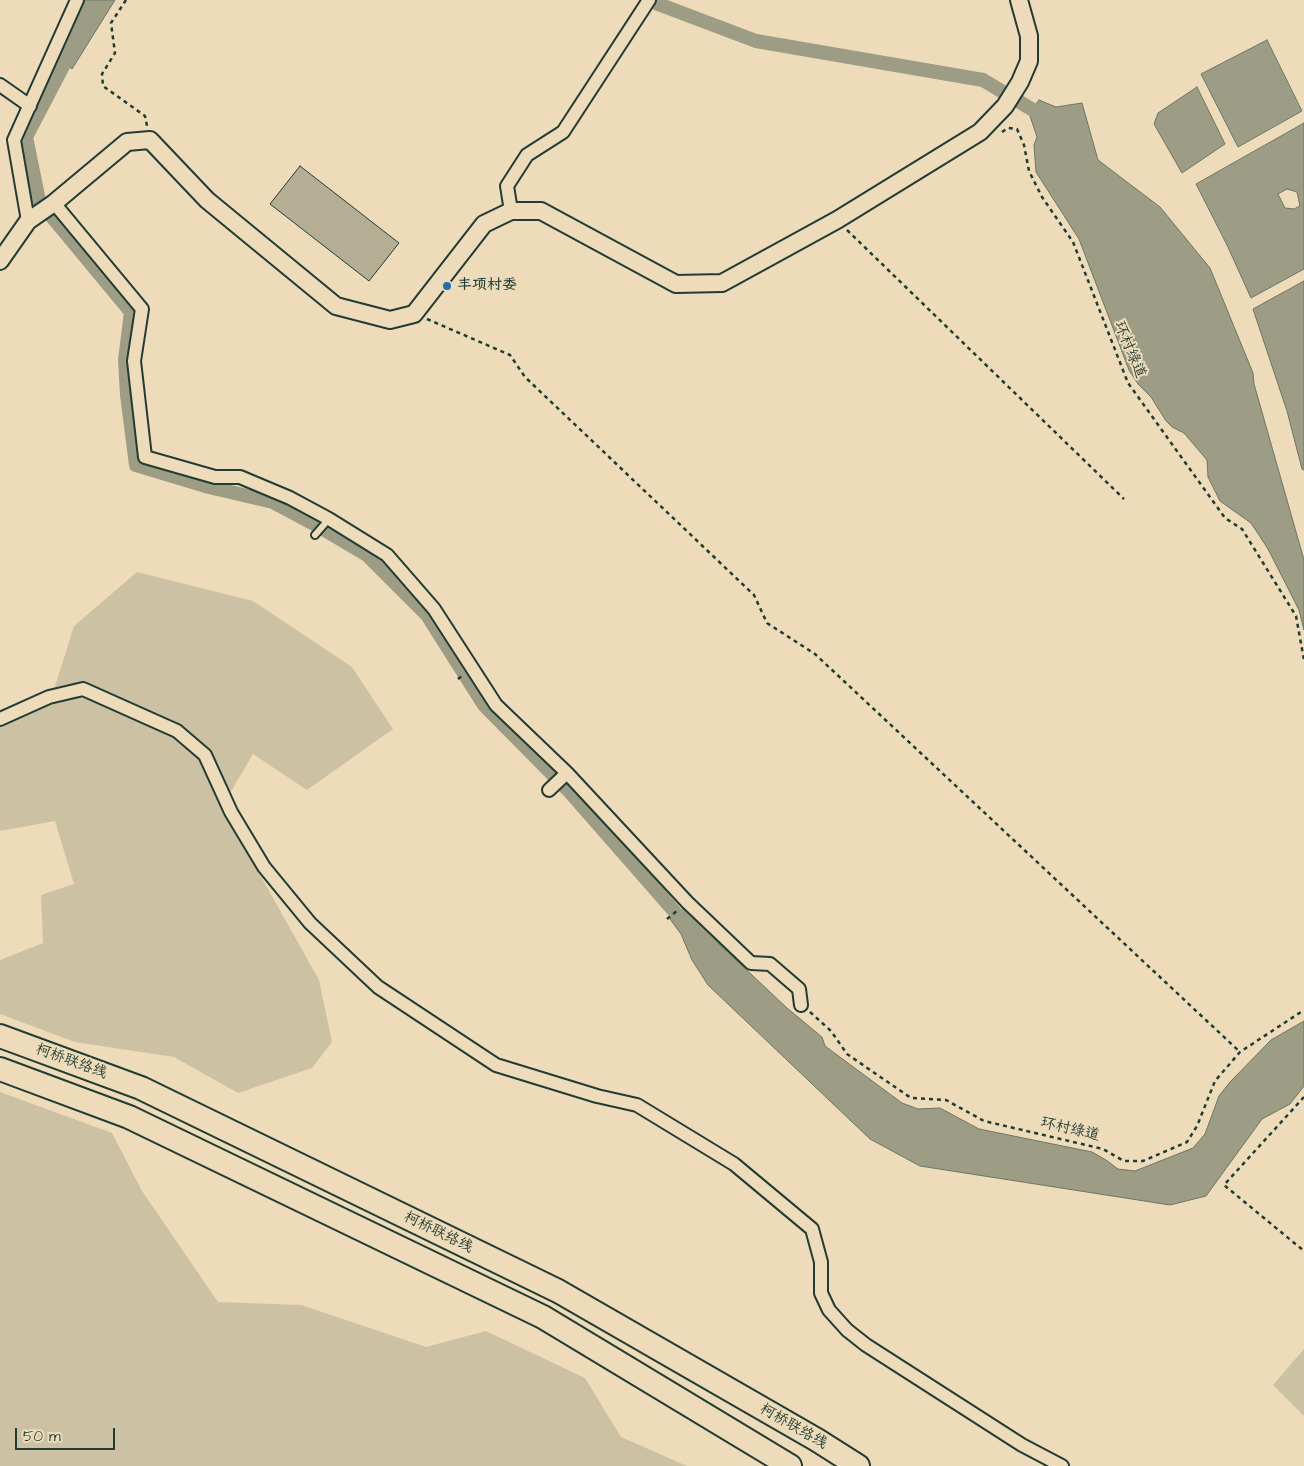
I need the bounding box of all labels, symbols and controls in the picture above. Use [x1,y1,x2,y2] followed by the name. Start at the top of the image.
[457,277,517,295] place label: 丰项村委
[441,280,453,292] marker: 丰项村委
[1109,319,1149,381] street label: 环村绿道
[33,1041,109,1083] street label: 柯桥联络线
[1039,1114,1101,1146] street label: 环村绿道
[400,1208,476,1258] street label: 柯桥联络线
[756,1400,830,1454] street label: 柯桥联络线
[18,1418,118,1450] scale bar
[23,1426,61,1447] text: 50 m

